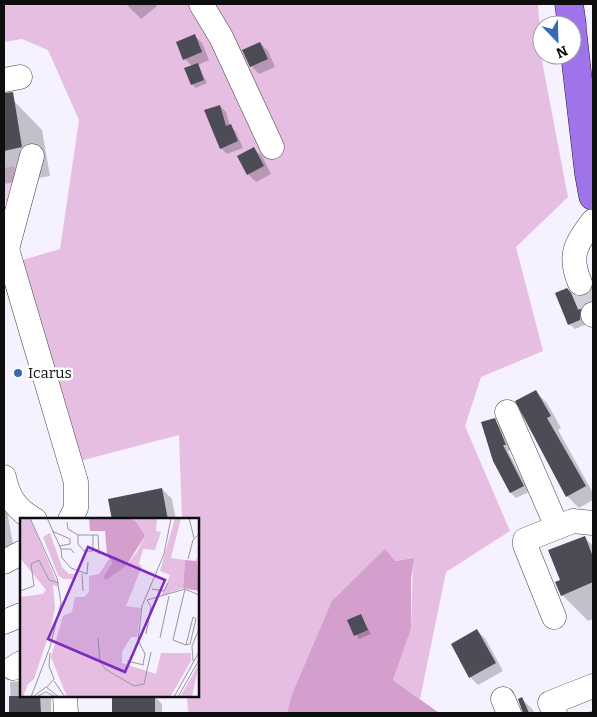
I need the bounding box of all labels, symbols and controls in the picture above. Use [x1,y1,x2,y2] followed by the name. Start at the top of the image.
[532,15,582,65] north arrow
[553,42,570,62] text: N
[28,364,72,382] place label: Icarus
[12,367,24,379] marker: Icarus
[20,518,199,697] inset map

